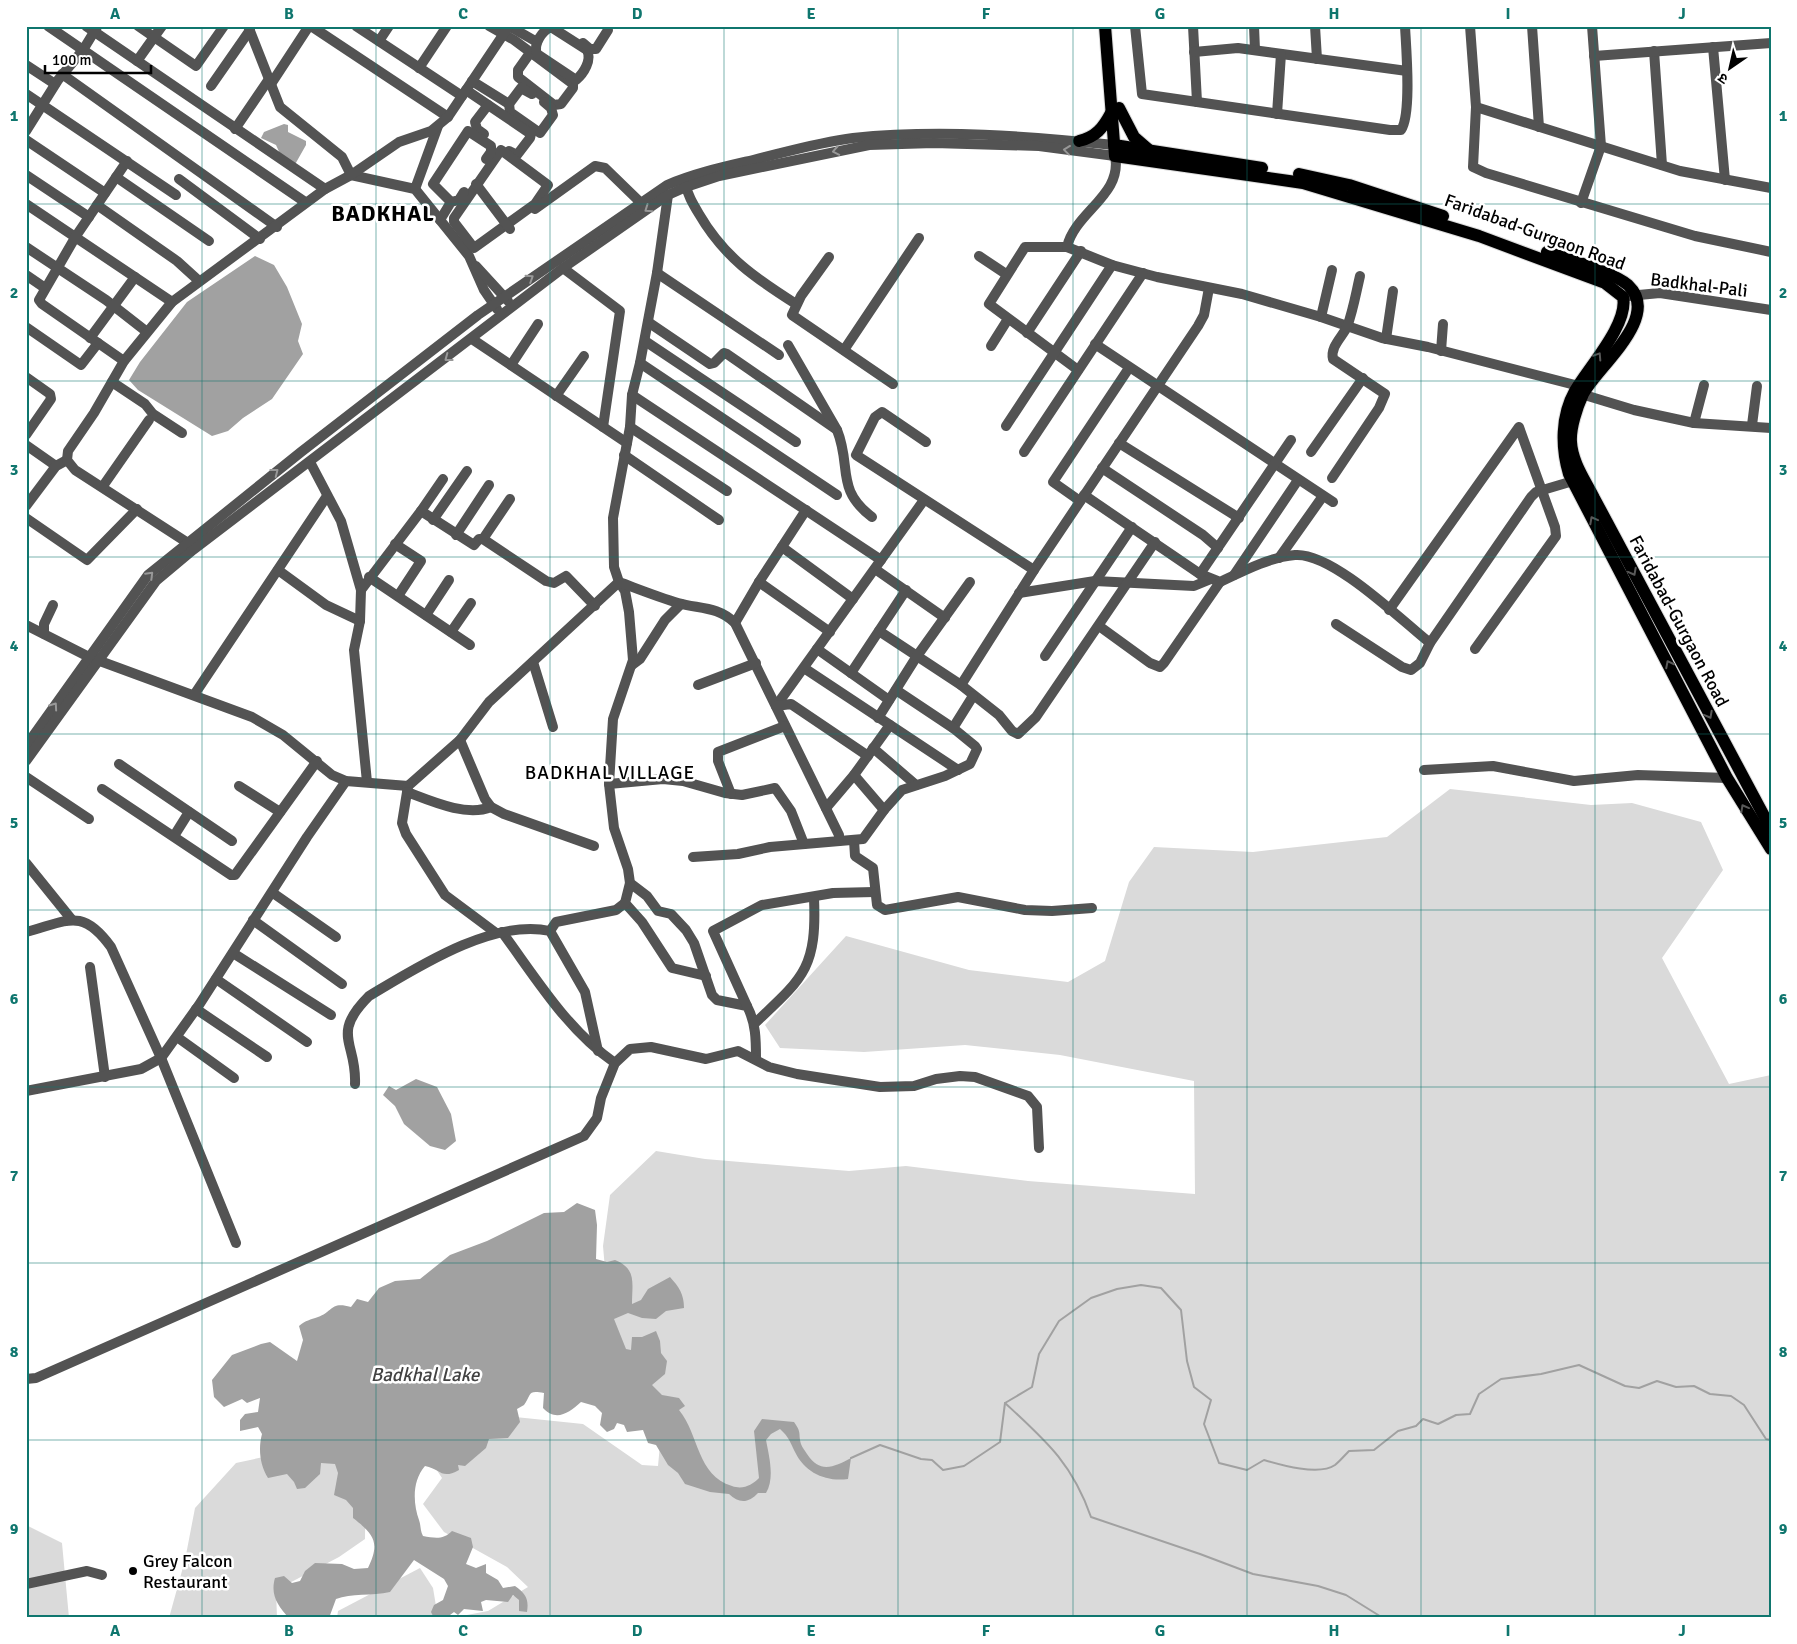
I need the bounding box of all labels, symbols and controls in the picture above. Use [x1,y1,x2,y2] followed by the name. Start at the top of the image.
[110,4,121,24] text: A
[284,4,294,24] text: B
[458,4,468,24] text: C
[632,4,643,24] text: D
[806,4,816,24] text: E
[982,4,991,24] text: F
[1155,4,1165,24] text: G
[1329,4,1339,24] text: H
[1505,4,1511,24] text: I
[1678,4,1686,24] text: J
[45,42,151,74] scale bar
[1704,42,1754,92] north arrow
[52,51,92,69] text: 100 m
[1714,69,1731,88] text: उ
[10,106,19,126] text: 1
[1779,106,1788,126] text: 1
[831,145,840,156] one-way arrow
[1063,145,1071,156] one-way arrow
[1442,189,1628,275] street label: Faridabad-Gurgaon Road
[331,200,435,227] district label: BADKHAL
[645,203,654,212] one-way arrow
[1649,268,1749,302] street label: Badkhal-Pali
[525,275,534,285] one-way arrow
[10,283,18,303] text: 2
[1779,283,1787,303] text: 2
[445,352,454,360] one-way arrow
[1592,352,1602,361] one-way arrow
[10,460,18,480] text: 3
[1779,460,1787,480] text: 3
[270,468,279,477] one-way arrow
[1589,516,1599,525] one-way arrow
[1624,532,1734,710] street label: Faridabad-Gurgaon Road
[1627,566,1637,575] one-way arrow
[144,571,153,580] one-way arrow
[10,636,19,656] text: 4
[1779,636,1788,656] text: 4
[1665,660,1675,669] one-way arrow
[49,703,57,712] one-way arrow
[1703,710,1713,719] one-way arrow
[525,761,695,785] district label: BADKHAL VILLAGE
[1741,804,1751,813] one-way arrow
[10,813,18,833] text: 5
[1779,813,1787,833] text: 5
[10,989,19,1009] text: 6
[1779,989,1788,1009] text: 6
[10,1166,19,1186] text: 7
[1779,1166,1788,1186] text: 7
[10,1342,19,1362] text: 8
[1779,1342,1788,1362] text: 8
[371,1363,481,1387] water label: Badkhal Lake
[10,1519,19,1539] text: 9
[1779,1519,1788,1539] text: 9
[143,1550,233,1593] place label: Grey Falcon Restaurant
[127,1565,139,1577] marker: Grey Falcon Restaurant
[110,1621,121,1641] text: A
[284,1621,294,1641] text: B
[458,1621,468,1641] text: C
[632,1621,643,1641] text: D
[806,1621,816,1641] text: E
[982,1621,991,1641] text: F
[1155,1621,1165,1641] text: G
[1329,1621,1339,1641] text: H
[1505,1621,1511,1641] text: I
[1678,1621,1686,1641] text: J

